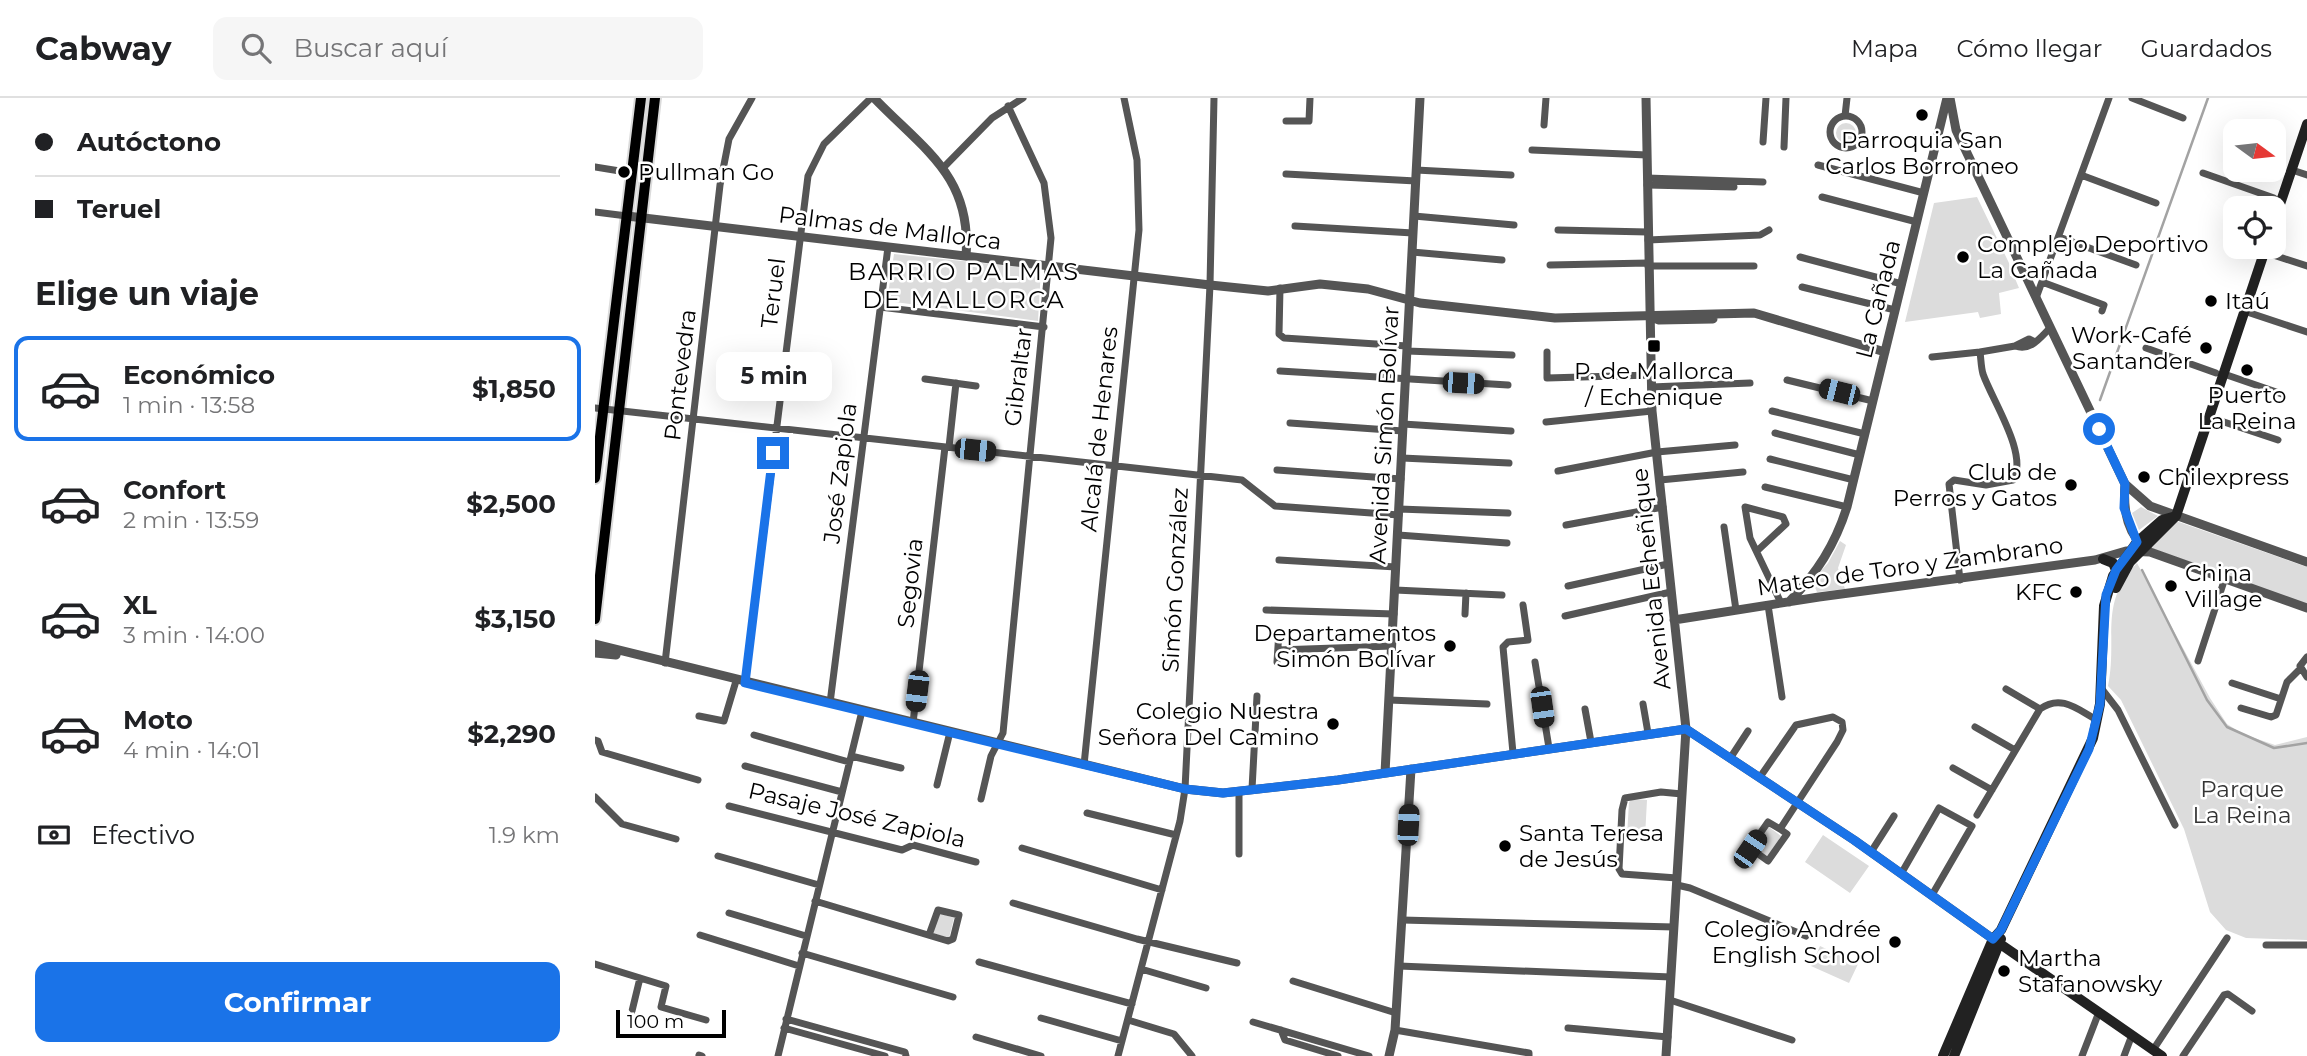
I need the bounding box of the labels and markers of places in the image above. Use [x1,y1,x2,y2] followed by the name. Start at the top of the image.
[1914,107,1930,123] marker: Parroquia San Carlos Borromeo
[1825,126,2019,180] place label: Parroquia San Carlos Borromeo
[638,158,774,186] place label: Pullman Go
[616,164,632,180] marker: Pullman Go
[1977,230,2208,284] place label: Complejo Deportivo La Cañada
[1955,249,1971,265] marker: Complejo Deportivo La Cañada
[2225,287,2270,315] place label: Itaú
[2203,293,2219,309] marker: Itaú
[2071,321,2192,375] place label: Work-Café Santander
[1646,338,1662,354] marker: P. de Mallorca / Echenique
[2198,340,2214,356] marker: Work-Café Santander
[1574,357,1734,411] place label: P. de Mallorca / Echenique
[2239,362,2255,378] marker: Puerto La Reina
[2198,381,2296,435] place label: Puerto La Reina
[1893,458,2057,512] place label: Club de Perros y Gatos
[2158,463,2289,491] place label: Chilexpress
[2136,469,2152,485] marker: Chilexpress
[2063,477,2079,493] marker: Club de Perros y Gatos
[2185,559,2262,613] place label: China Village
[2015,578,2062,606] place label: KFC
[2163,578,2179,594] marker: China Village
[2068,584,2084,600] marker: KFC
[1254,619,1436,673] place label: Departamentos Simón Bolívar
[1442,638,1458,654] marker: Departamentos Simón Bolívar
[1098,697,1319,751] place label: Colegio Nuestra Señora Del Camino
[1325,716,1341,732] marker: Colegio Nuestra Señora Del Camino
[1519,819,1664,873] place label: Santa Teresa de Jesús
[1497,838,1513,854] marker: Santa Teresa de Jesús
[1704,915,1881,969] place label: Colegio Andrée English School
[1887,934,1903,950] marker: Colegio Andrée English School
[2018,944,2163,998] place label: Martha Stafanowsky
[1996,963,2012,979] marker: Martha Stafanowsky

